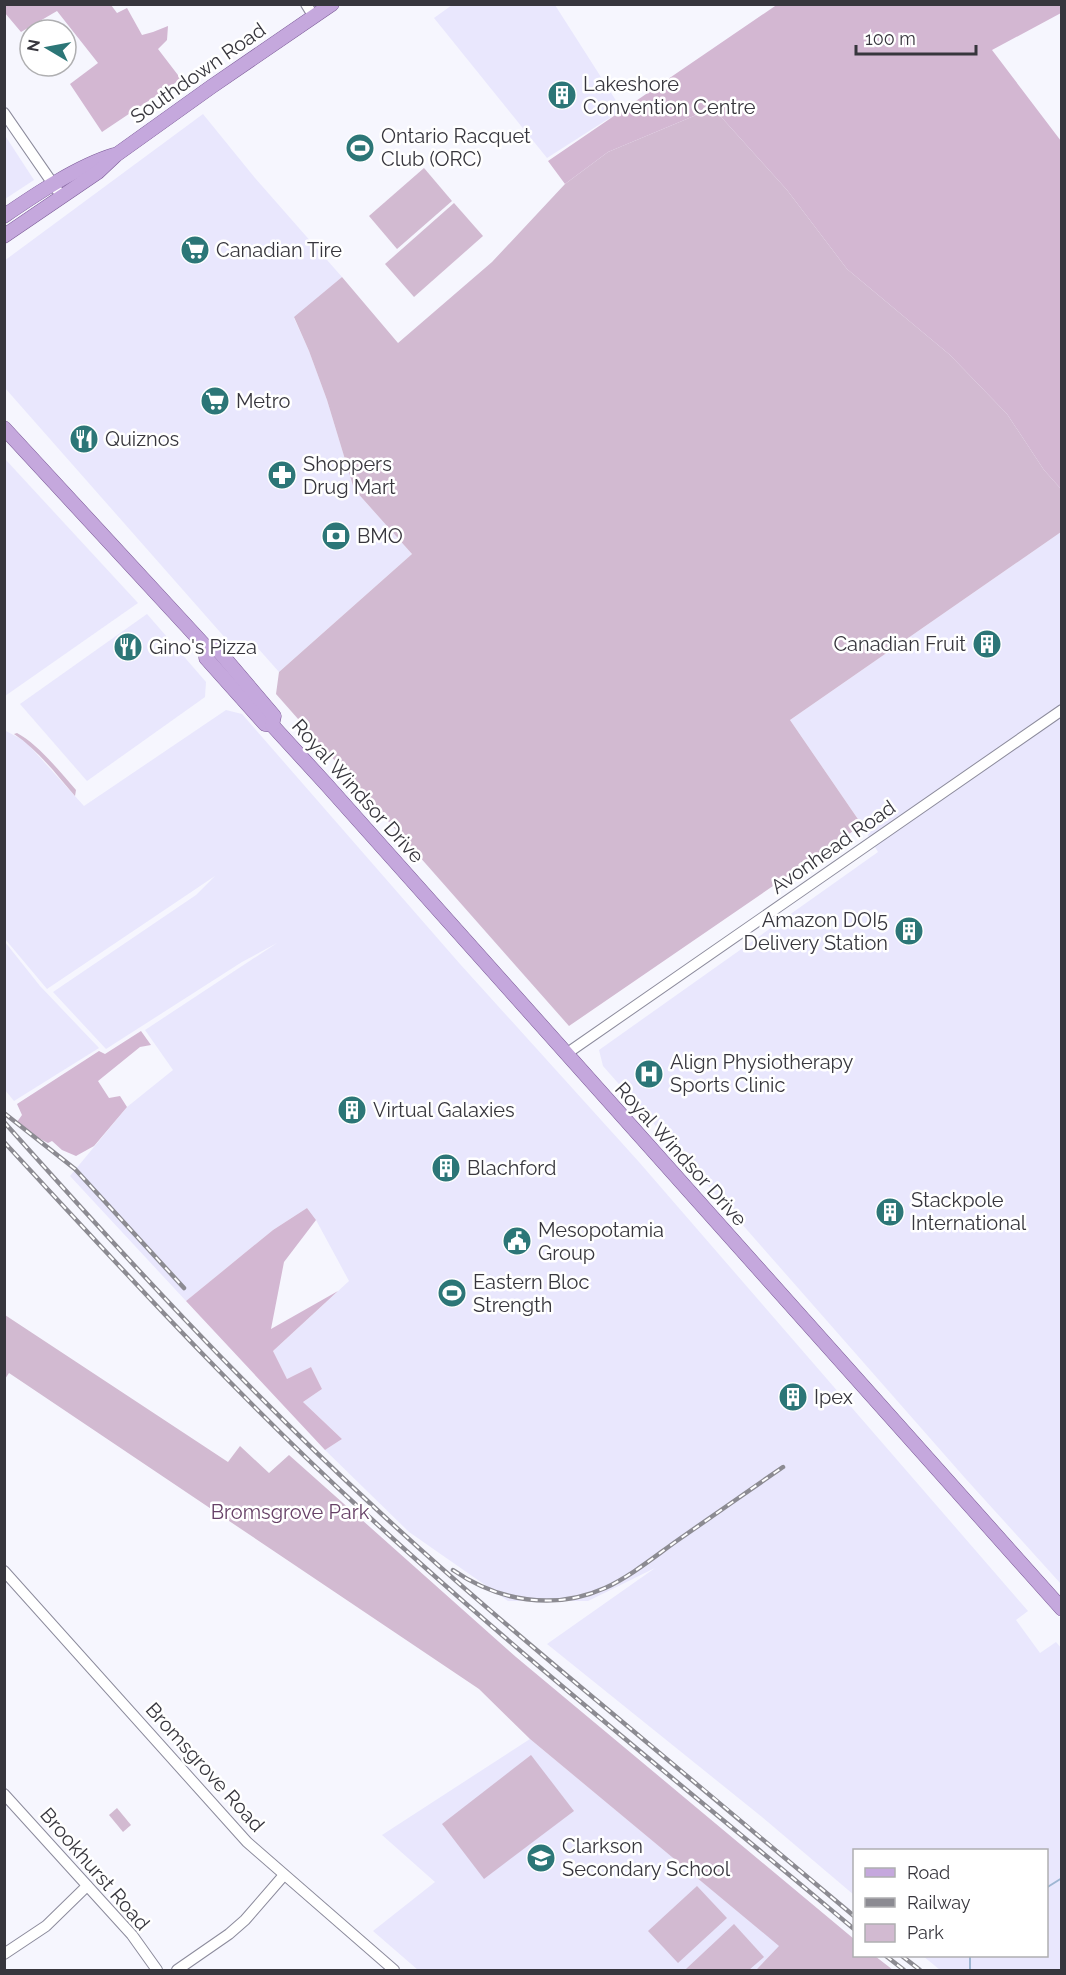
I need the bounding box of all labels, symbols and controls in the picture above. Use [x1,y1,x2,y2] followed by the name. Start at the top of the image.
[126,17,270,129] street label: Southdown Road
[18,18,78,78] north arrow
[856,18,976,56] scale bar
[865,28,916,49] text: 100 m
[23,38,44,53] text: N
[583,72,756,119] place label: Lakeshore Convention Centre
[546,79,578,111] building icon: Lakeshore Convention Centre
[381,124,531,171] place label: Ontario Racquet Club (ORC)
[344,132,376,164] sports icon: Ontario Racquet Club (ORC)
[179,234,211,266] supermarket icon: Canadian Tire
[216,238,342,262] place label: Canadian Tire
[199,385,231,417] supermarket icon: Metro
[236,389,290,413] place label: Metro
[68,423,100,455] restaurant icon: Quiznos
[105,427,179,451] place label: Quiznos
[303,452,396,499] place label: Shoppers Drug Mart
[266,459,298,491] pharmacy icon: Shoppers Drug Mart
[320,520,352,552] bank icon: BMO
[357,524,403,548] place label: BMO
[971,628,1003,660] building icon: Canadian Fruit
[112,631,144,663] restaurant icon: Gino's Pizza
[833,632,966,656] place label: Canadian Fruit
[149,635,257,659] place label: Gino's Pizza
[287,714,429,868] street label: Royal Windsor Drive
[766,795,900,899] street label: Avonhead Road
[744,908,888,955] place label: Amazon DOI5 Delivery Station
[893,915,925,947] building icon: Amazon DOI5 Delivery Station
[670,1050,854,1097] place label: Align Physiotherapy Sports Clinic
[633,1058,665,1090] hospital icon: Align Physiotherapy Sports Clinic
[610,1077,752,1231] street label: Royal Windsor Drive
[336,1094,368,1126] building icon: Virtual Galaxies
[373,1098,515,1122] place label: Virtual Galaxies
[430,1152,462,1184] building icon: Blachford
[467,1156,557,1180] place label: Blachford
[911,1188,1027,1235] place label: Stackpole International
[874,1196,906,1228] building icon: Stackpole International
[538,1218,664,1265] place label: Mesopotamia Group
[501,1225,533,1257] public building icon: Mesopotamia Group
[473,1270,589,1317] place label: Eastern Bloc Strength
[436,1277,468,1309] sports icon: Eastern Bloc Strength
[777,1381,809,1413] building icon: Ipex
[814,1385,853,1409] place label: Ipex
[211,1500,370,1524] park label: Bromsgrove Park
[141,1697,269,1837] street label: Bromsgrove Road
[35,1803,155,1935] street label: Brookhurst Road
[562,1834,731,1881] place label: Clarkson Secondary School
[525,1842,557,1874] school or university icon: Clarkson Secondary School
[853,1849,1048,1957] legend
[907,1862,950,1883] text: Road
[907,1892,971,1913] text: Railway
[907,1922,944,1943] text: Park

